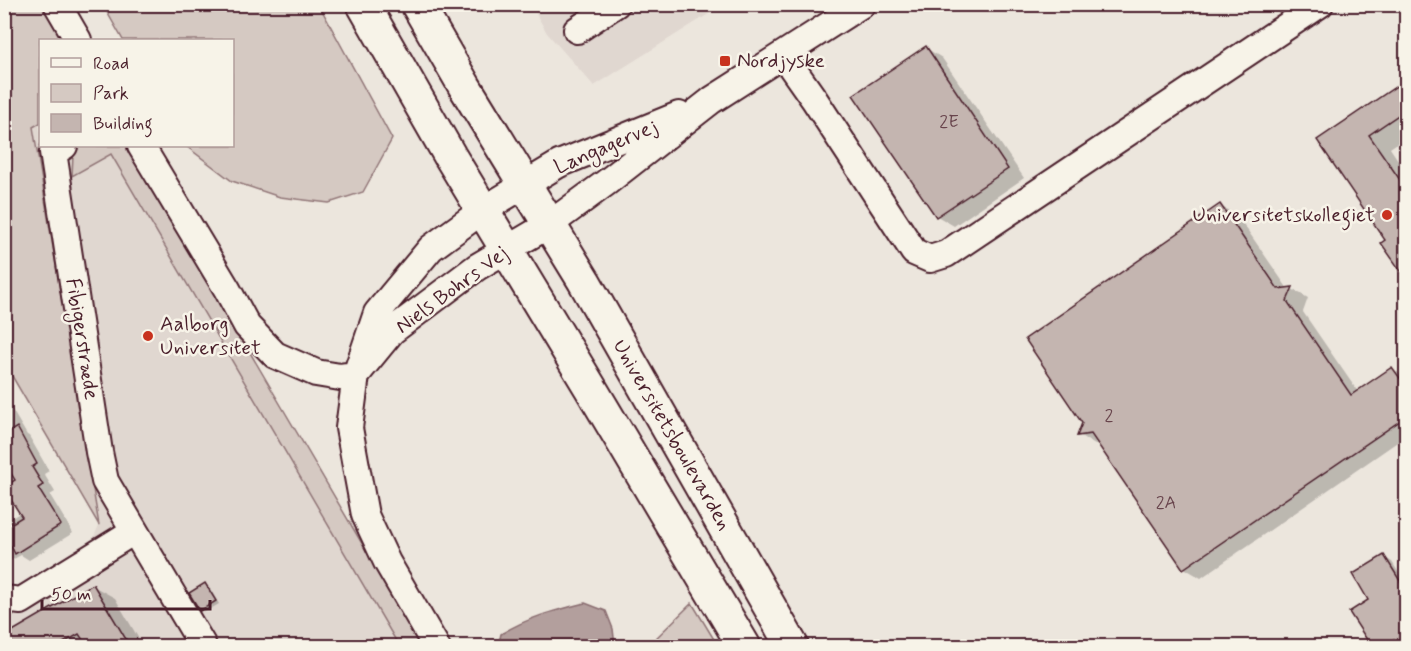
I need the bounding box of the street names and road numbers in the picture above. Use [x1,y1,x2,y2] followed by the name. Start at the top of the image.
[550,113,662,182] street label: Langagervej
[390,240,514,340] street label: Niels Bohrs Vej
[58,276,105,402] street label: Fibigerstræde
[606,334,738,536] street label: Universitetsboulevarden

